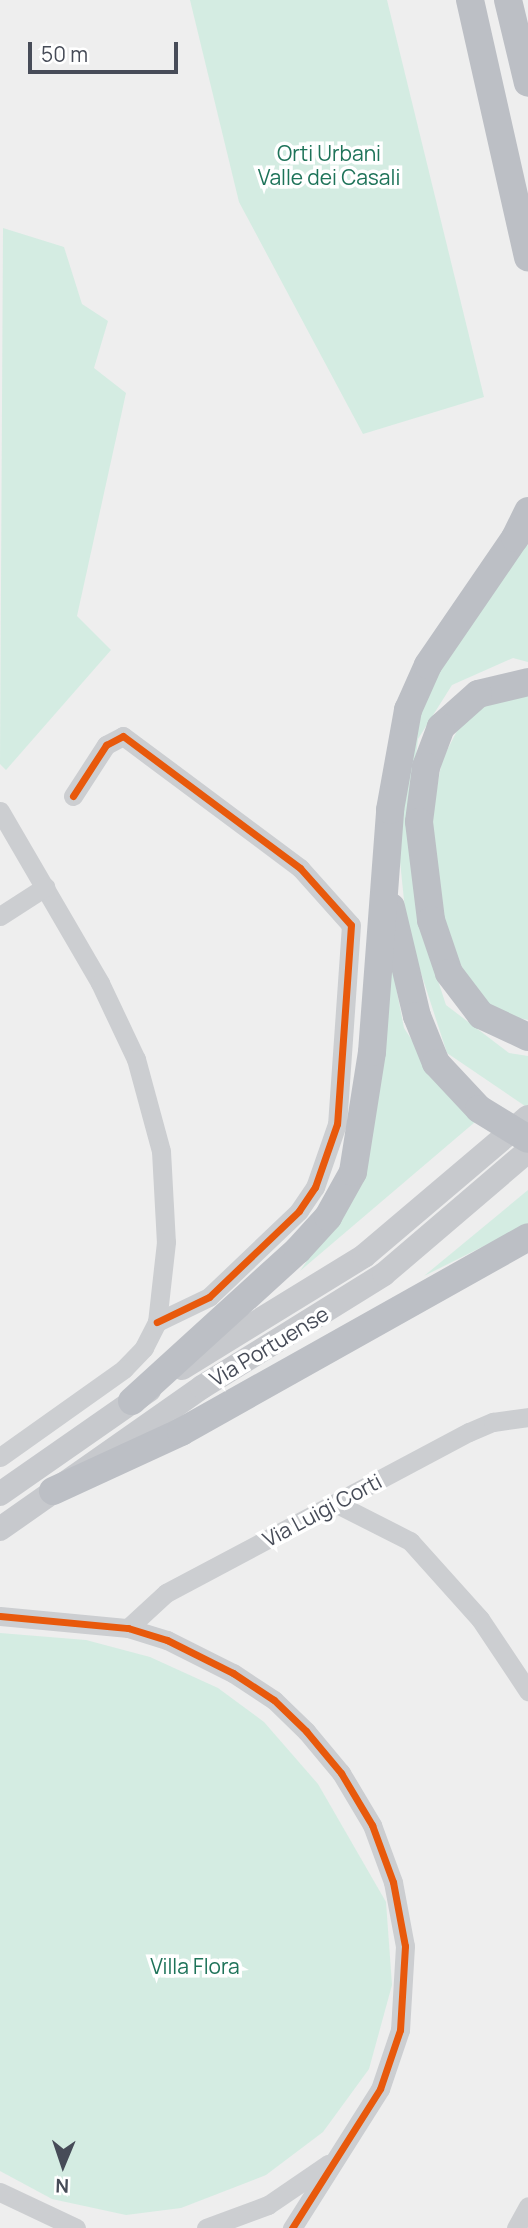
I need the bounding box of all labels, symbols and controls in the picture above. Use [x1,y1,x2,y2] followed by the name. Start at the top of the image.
[32,28,182,72] scale bar
[41,40,88,68] text: 50 m
[258,140,400,190] park label: Orti Urbani Valle dei Casali
[205,1301,333,1391] street label: Via Portuense
[258,1468,386,1552] street label: Via Luigi Corti
[150,1953,240,1979] park label: Villa Flora
[28,2130,98,2200] north arrow
[55,2173,70,2199] text: N

